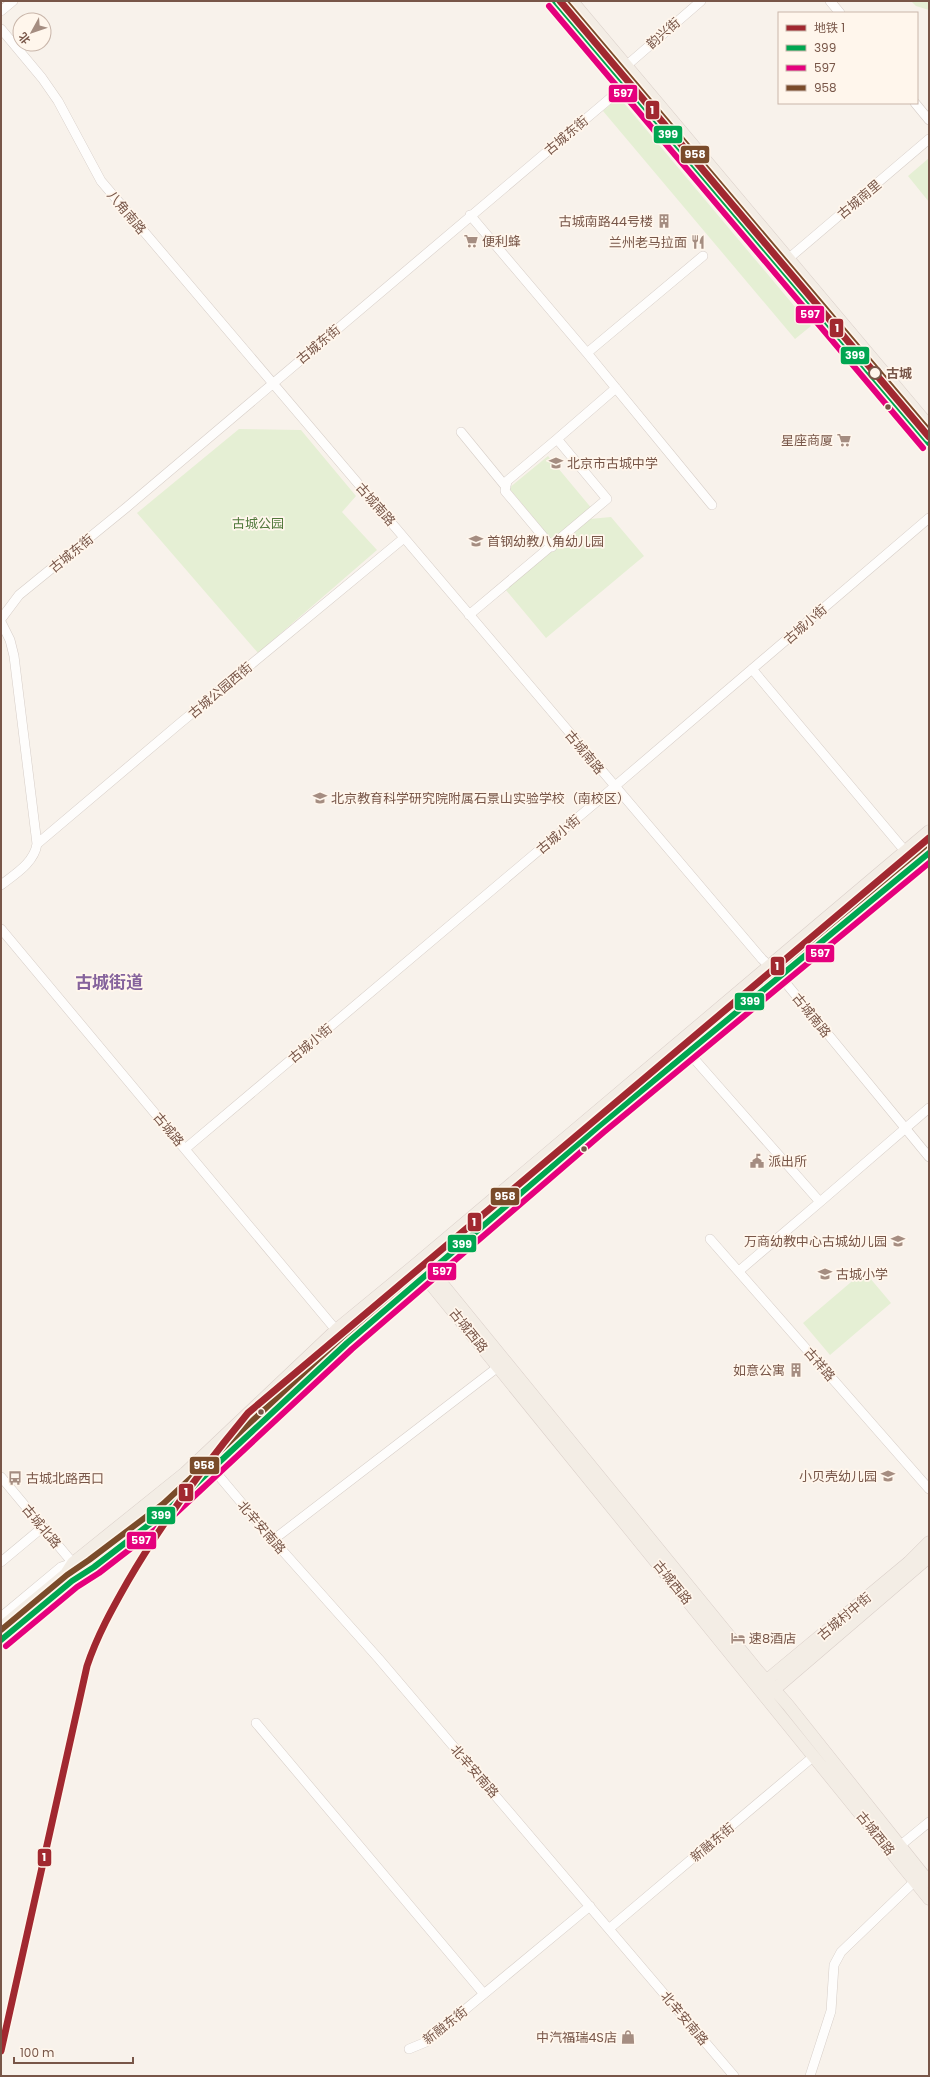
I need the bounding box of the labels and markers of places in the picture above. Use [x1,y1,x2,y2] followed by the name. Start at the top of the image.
[559,212,653,231] place label: 古城南路44号楼
[656,213,672,229] building icon: 古城南路44号楼
[482,232,521,251] place label: 便利蜂
[463,233,479,249] supermarket icon: 便利蜂
[609,233,687,252] place label: 兰州老马拉面
[690,234,706,250] restaurant icon: 兰州老马拉面
[886,364,912,383] place label: 古城
[868,366,882,380] marker: 古城
[883,402,893,412] unlabelled marker
[781,431,833,450] place label: 星座商厦
[836,432,852,448] supermarket icon: 星座商厦
[567,454,658,473] place label: 北京市古城中学
[548,455,564,471] school or university icon: 北京市古城中学
[487,532,604,551] place label: 首钢幼教八角幼儿园
[468,533,484,549] school or university icon: 首钢幼教八角幼儿园
[331,789,630,808] place label: 北京教育科学研究院附属石景山实验学校（南校区）
[312,790,328,806] school or university icon: 北京教育科学研究院附属石景山实验学校（南校区）
[579,1144,589,1154] unlabelled marker
[768,1152,807,1171] place label: 派出所
[749,1153,765,1169] public building icon: 派出所
[744,1232,887,1251] place label: 万商幼教中心古城幼儿园
[890,1233,906,1249] school or university icon: 万商幼教中心古城幼儿园
[836,1265,888,1284] place label: 古城小学
[817,1266,833,1282] school or university icon: 古城小学
[733,1361,785,1380] place label: 如意公寓
[788,1362,804,1378] building icon: 如意公寓
[256,1407,266,1417] unlabelled marker
[799,1467,877,1486] place label: 小贝壳幼儿园
[880,1468,896,1484] school or university icon: 小贝壳幼儿园
[26,1469,104,1488] place label: 古城北路西口
[7,1470,23,1486] bus stop icon: 古城北路西口
[749,1629,796,1648] place label: 速8酒店
[730,1630,746,1646] hotel icon: 速8酒店
[536,2028,617,2047] place label: 中汽福瑞4S店
[620,2029,636,2045] shop icon: 中汽福瑞4S店

